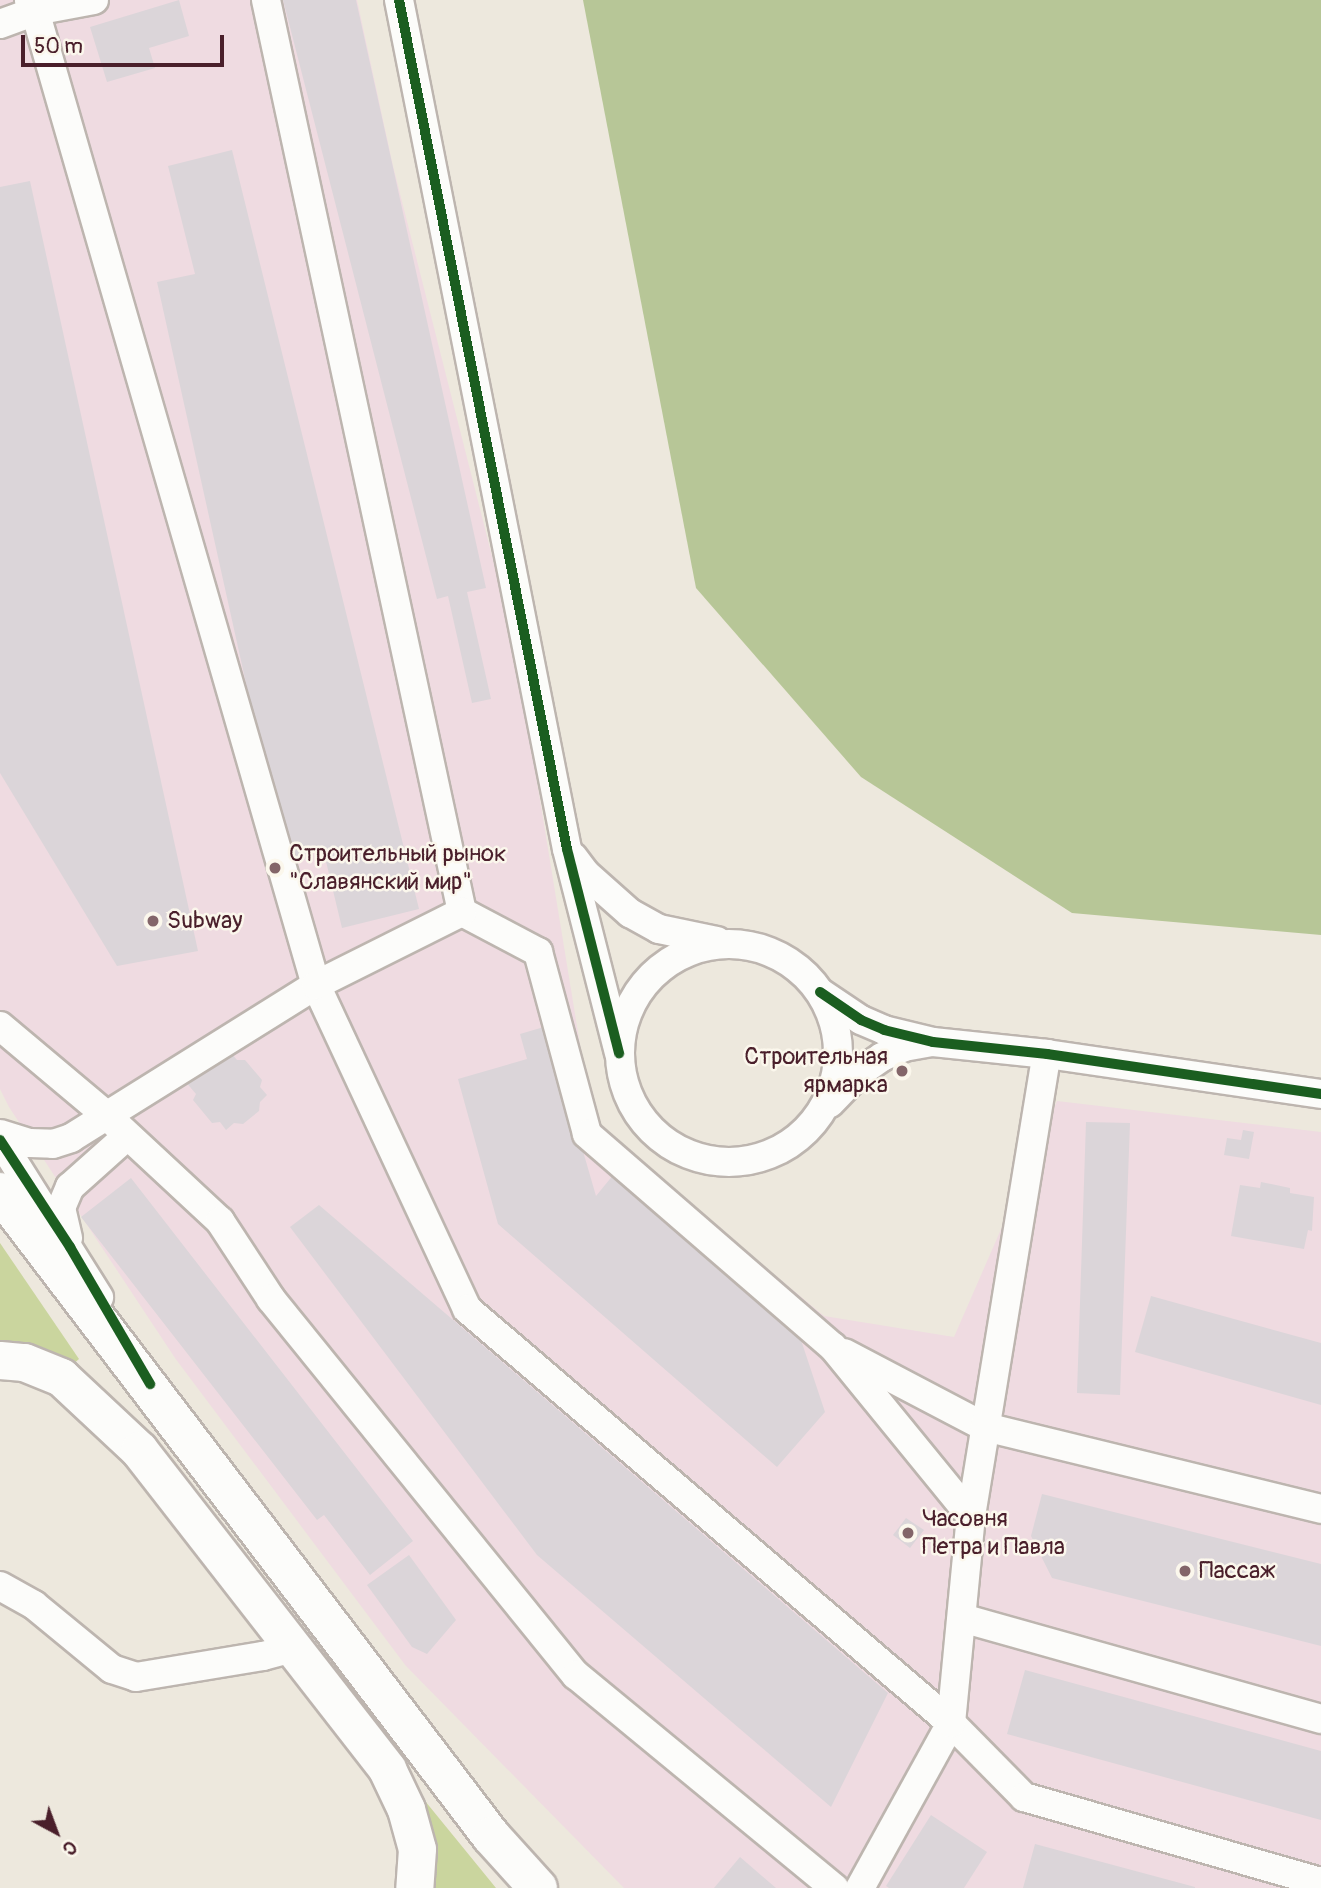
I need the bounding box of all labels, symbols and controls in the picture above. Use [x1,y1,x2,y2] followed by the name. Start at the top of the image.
[24,21,228,65] scale bar
[34,33,83,60] text: 50 m
[289,840,506,896] place label: Строительный рынок "Славянский мир"
[267,860,283,876] marker: Строительный рынок "Славянский мир"
[167,907,242,935] place label: Subway
[145,913,161,929] marker: Subway
[744,1043,888,1099] place label: Строительная ярмарка
[894,1063,910,1079] marker: Строительная ярмарка
[922,1505,1065,1561] place label: Часовня Петра и Павла
[900,1525,916,1541] marker: Часовня Петра и Павла
[1199,1557,1275,1585] place label: Пассаж
[1177,1563,1193,1579] marker: Пассаж
[21,1797,91,1867] north arrow
[57,1835,82,1861] text: С

